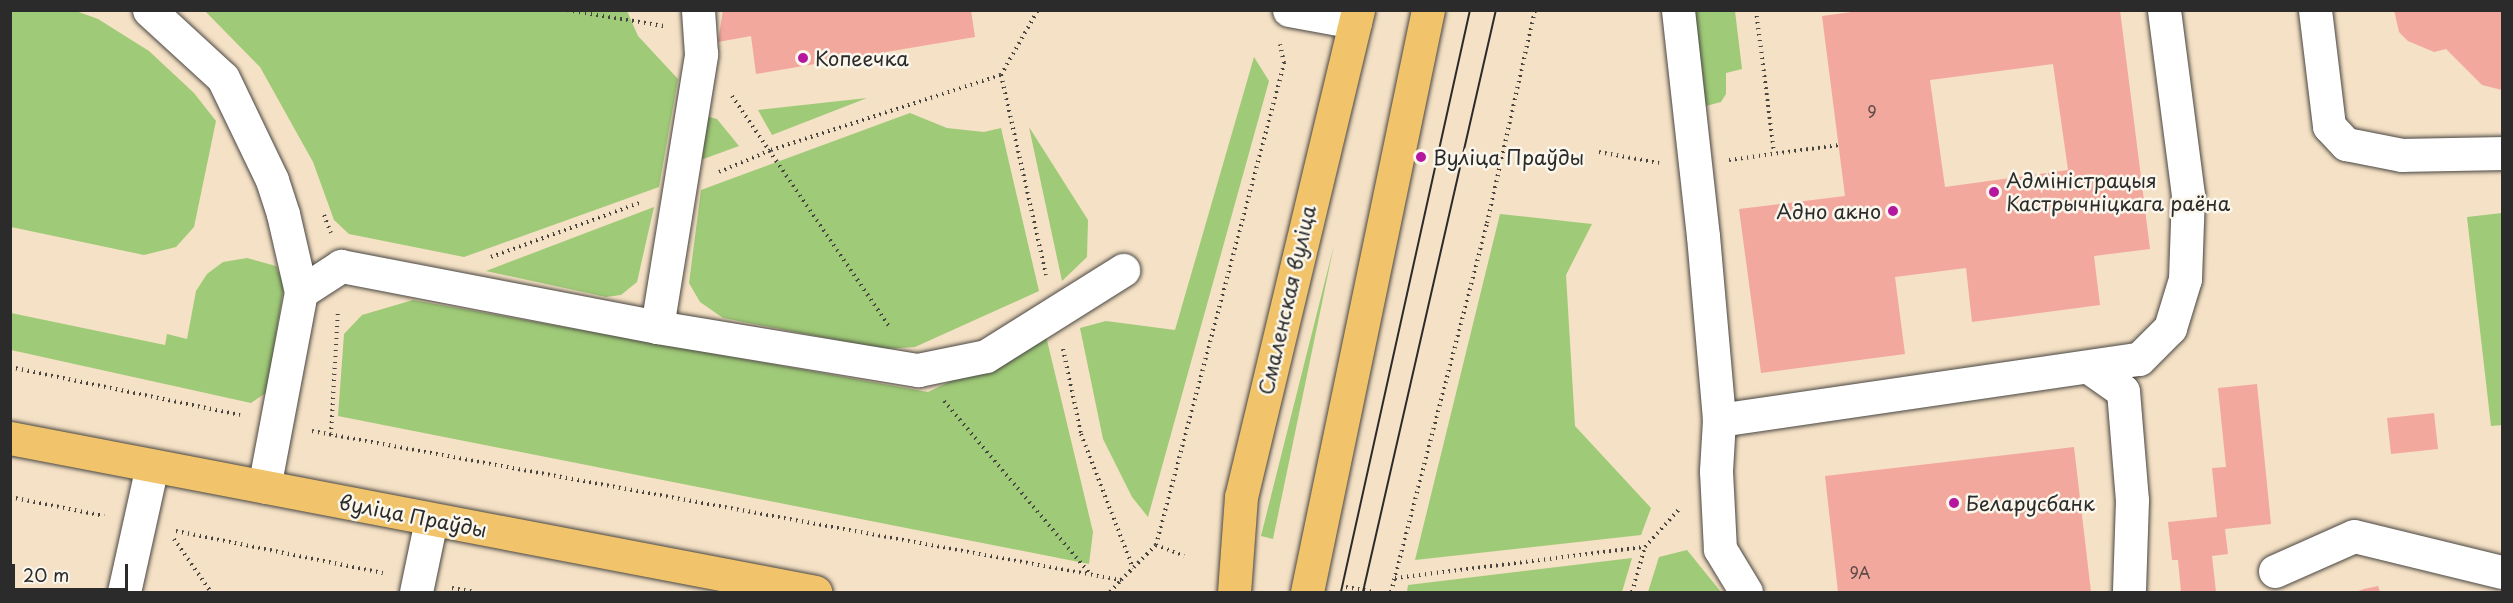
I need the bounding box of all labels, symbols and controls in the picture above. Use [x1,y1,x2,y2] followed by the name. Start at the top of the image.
[815,46,909,70] place label: Копеечка
[796,51,810,65] marker: Копеечка
[1867,101,1877,121] house number: 9
[1433,145,1585,169] place label: Вуліца Праўды
[1414,150,1428,164] marker: Вуліца Праўды
[2006,168,2231,215] place label: Адміністрацыя Кастрычніцкага раёна
[1987,185,2001,199] marker: Адміністрацыя Кастрычніцкага раёна
[1776,199,1881,223] place label: Адно акно
[1253,203,1321,397] street label: Смаленская вуліца
[1886,204,1900,218] marker: Адно акно
[337,490,489,542] street label: вуліца Праўды
[1966,491,2095,515] place label: Беларусбанк
[1947,496,1961,510] marker: Беларусбанк
[15,552,130,590] scale bar
[23,561,69,588] text: 20 m
[1849,562,1871,582] house number: 9А

